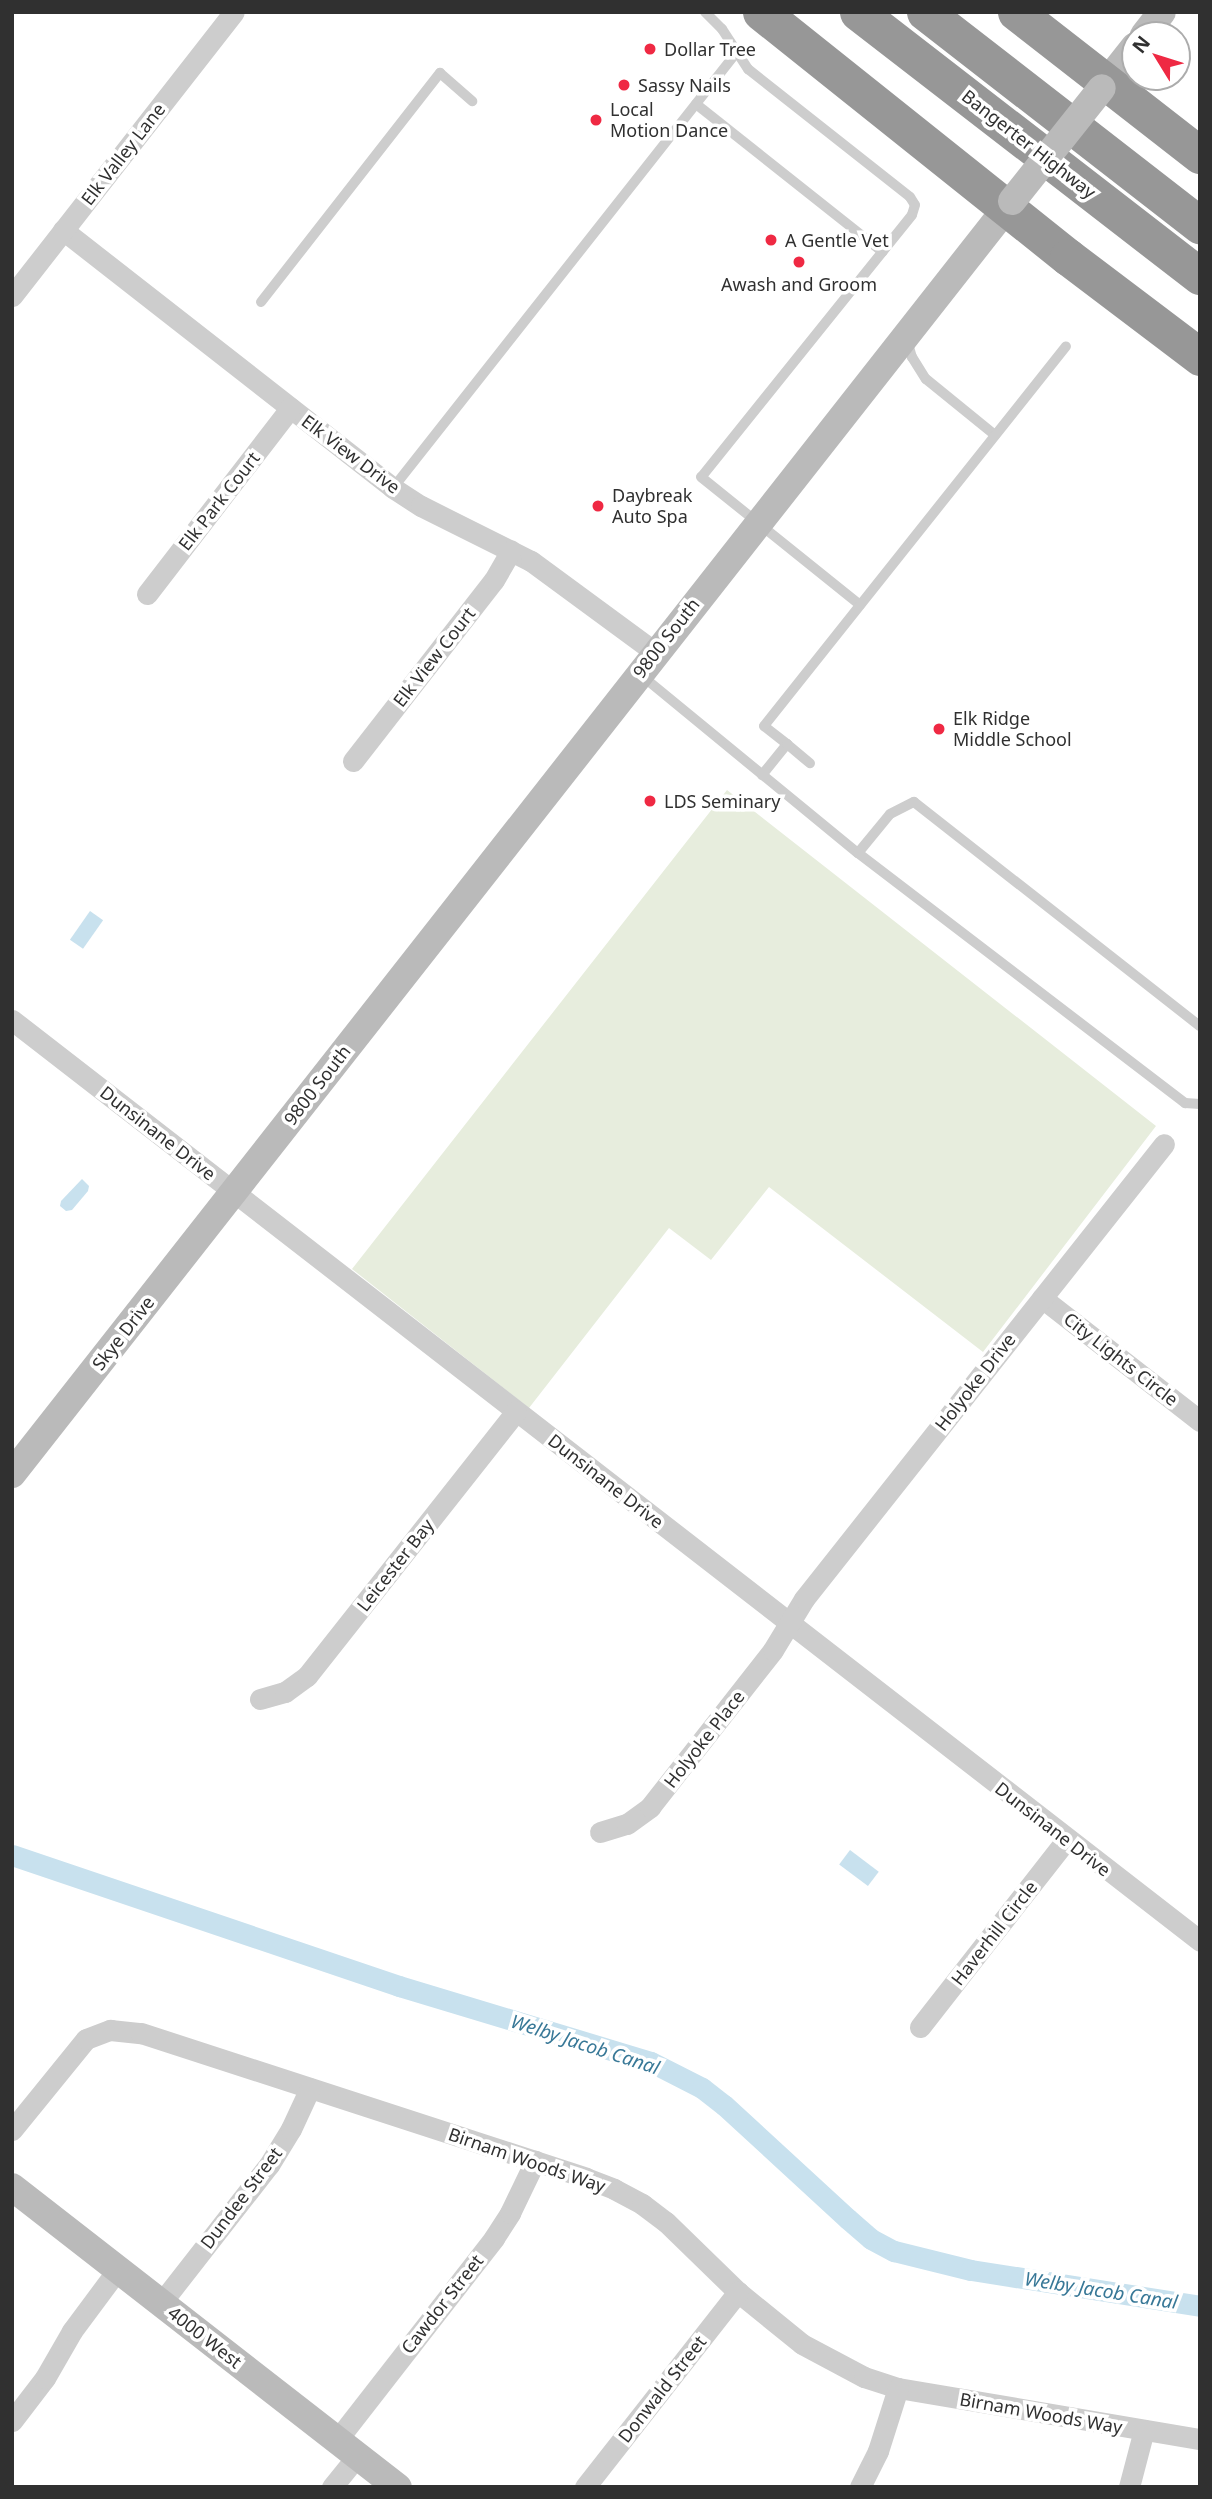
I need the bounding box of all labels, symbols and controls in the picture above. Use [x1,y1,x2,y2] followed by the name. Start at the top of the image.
[1121,21,1191,91] north arrow
[1126,30,1156,58] text: N
[664,38,756,60] place label: Dollar Tree
[642,41,658,57] marker: Dollar Tree
[638,74,731,96] place label: Sassy Nails
[616,77,632,93] marker: Sassy Nails
[958,85,1100,203] street label: Bangerter Highway
[77,99,169,209] street label: Elk Valley Lane
[610,99,728,142] place label: Local Motion Dance
[588,112,604,128] marker: Local Motion Dance
[785,229,889,251] place label: A Gentle Vet
[763,232,779,248] marker: A Gentle Vet
[791,254,807,270] marker: Awash and Groom
[721,273,877,295] place label: Awash and Groom
[298,410,404,498] street label: Elk View Drive
[174,447,264,555] street label: Elk Park Court
[612,485,692,528] place label: Daybreak Auto Spa
[590,498,606,514] marker: Daybreak Auto Spa
[628,594,704,682] street label: 9800 South
[388,603,480,711] street label: Elk View Court
[953,708,1072,750] place label: Elk Ridge Middle School
[931,721,947,737] marker: Elk Ridge Middle School
[664,790,780,812] place label: LDS Seminary
[642,793,658,809] marker: LDS Seminary
[279,1041,355,1129] street label: 9800 South
[96,1081,220,1185] street label: Dunsinane Drive
[87,1292,159,1374] street label: Skye Drive
[1060,1308,1182,1410] street label: City Lights Circle
[930,1329,1020,1435] street label: Holyoke Drive
[544,1429,668,1533] street label: Dunsinane Drive
[352,1514,438,1616] street label: Leicester Bay
[659,1686,749,1792] street label: Holyoke Place
[991,1777,1115,1881] street label: Dunsinane Drive
[947,1877,1041,1989] street label: Haverhill Circle
[508,2010,662,2080] water label: Welby Jacob Canal
[446,2123,608,2197] street label: Birnam Woods Way
[196,2143,286,2253] street label: Dundee Street
[397,2250,487,2358] street label: Cawdor Street
[1023,2268,1179,2314] water label: Welby Jacob Canal
[164,2302,246,2372] street label: 4000 West
[613,2331,711,2447] street label: Donwald Street
[958,2388,1124,2438] street label: Birnam Woods Way

